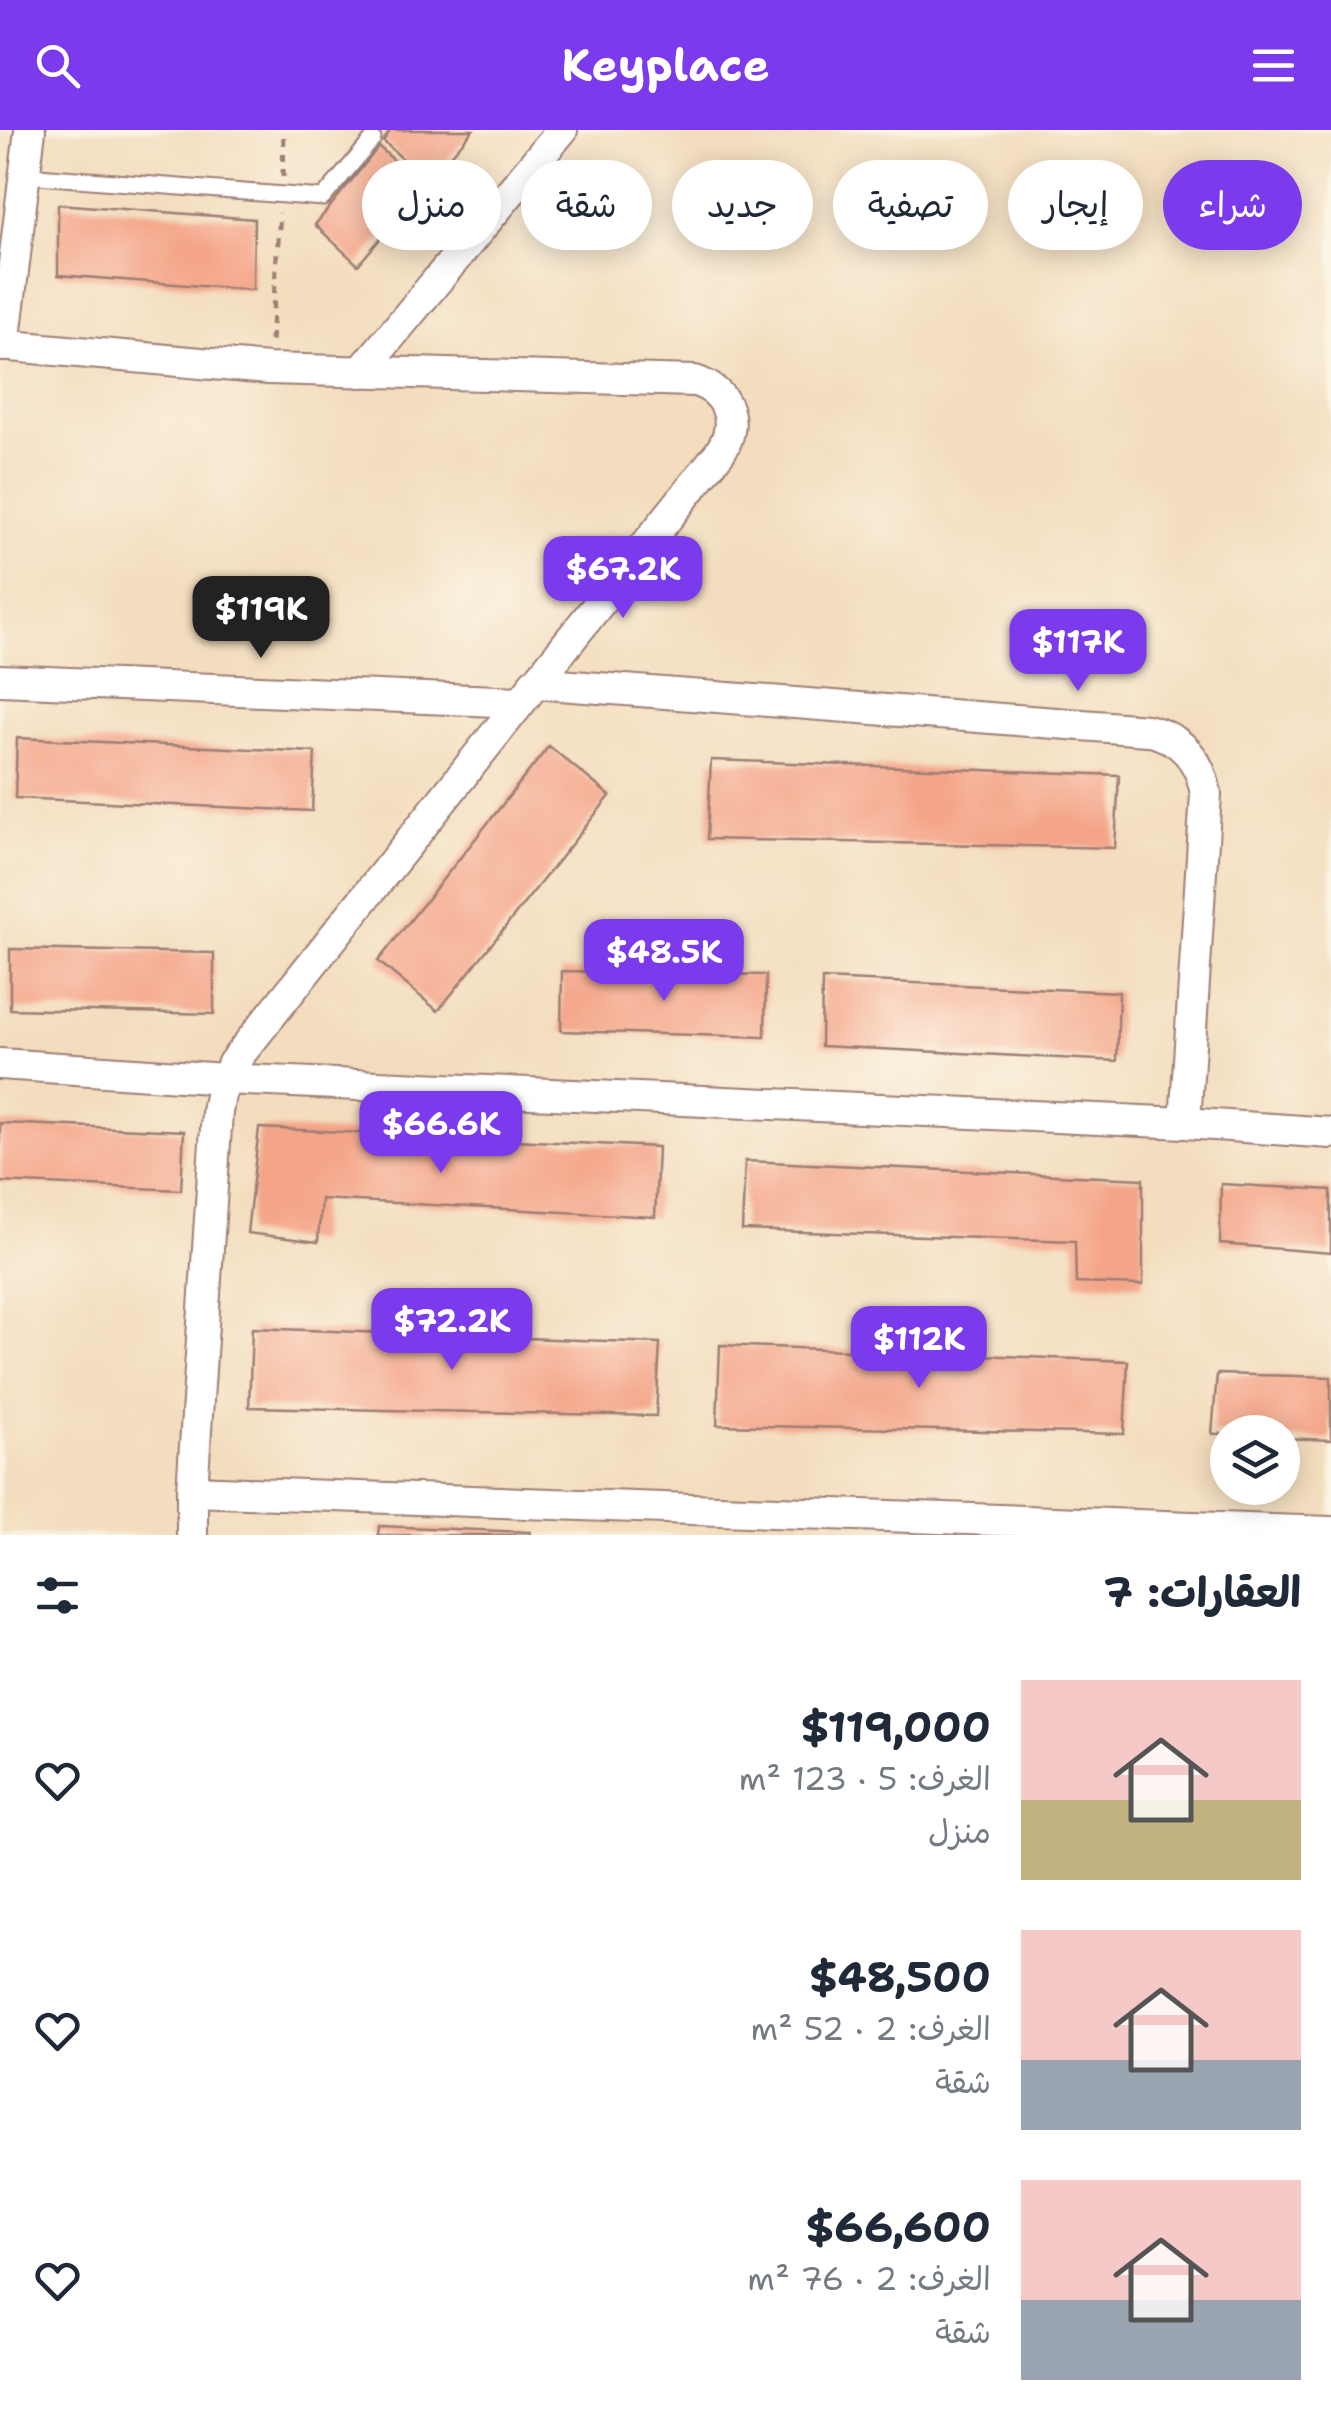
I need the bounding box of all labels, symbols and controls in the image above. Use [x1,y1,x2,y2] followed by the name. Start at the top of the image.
[561,35,770,95] text: Keyplace
[30,38,85,93] icon: search
[1246,38,1301,93] icon: menu
[362,160,501,250] chip: منزل
[521,160,652,250] chip: شقة
[672,160,813,250] chip: جديد
[833,160,988,250] chip: تصفية
[1008,160,1143,250] chip: إيجار
[1163,160,1302,250] chip: شراء
[542,536,704,621] pin: $67.2K
[565,547,681,590] text: $67.2K
[191,576,331,661] pin: $119K
[215,587,307,630] text: $119K
[1008,609,1148,694] pin: $117K
[1031,620,1125,663] text: $117K
[583,919,745,1004] pin: $48.5K
[606,930,722,973] text: $48.5K
[360,1091,522,1176] pin: $66.6K
[381,1102,501,1145] text: $66.6K
[371,1288,533,1373] pin: $72.2K
[393,1299,511,1342] text: $72.2K
[849,1306,989,1391] pin: $112K
[873,1317,965,1360] text: $112K
[1210,1415,1300,1505] map controls
[1210,1415,1300,1505] button: layers
[1103,1564,1301,1620] text: العقارات: 7
[30,1568,85,1623] icon: filters
[800,1699,991,1755] text: $119,000
[1101,1720,1221,1840] icon: home
[30,1753,85,1808] icon: heart
[739,1757,991,1800] text: الغرف: 5 · 123 m²
[928,1810,991,1853] text: منزل
[809,1949,991,2005] text: $48,500
[1101,1970,1221,2090] icon: home
[30,2003,85,2058] icon: heart
[751,2007,991,2050] text: الغرف: 2 · 52 m²
[935,2060,991,2103] text: شقة
[805,2199,991,2255] text: $66,600
[1101,2220,1221,2340] icon: home
[30,2253,85,2308] icon: heart
[747,2257,991,2300] text: الغرف: 2 · 76 m²
[935,2310,991,2353] text: شقة

